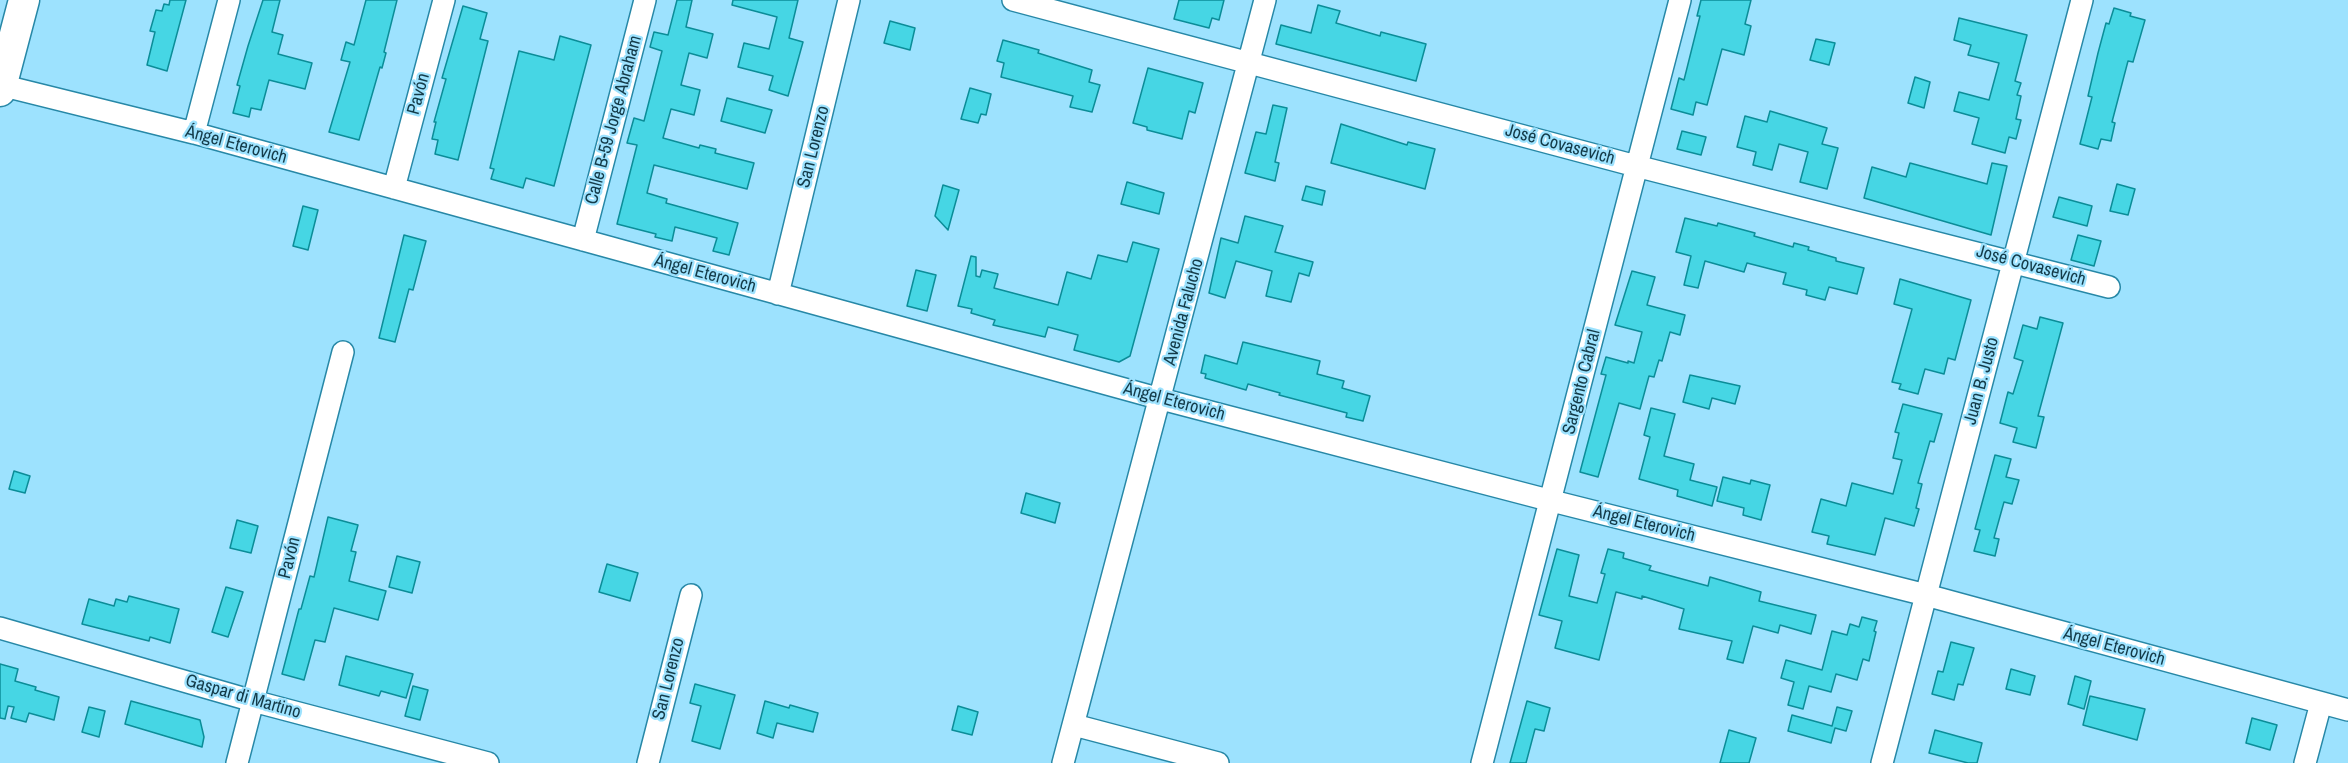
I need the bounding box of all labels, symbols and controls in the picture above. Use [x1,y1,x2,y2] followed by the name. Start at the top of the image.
[581,33,647,207] street label: Calle B-59 Jorge Abraham
[403,71,435,117] street label: Pavón
[793,104,835,190] street label: San Lorenzo
[1503,120,1617,170] street label: José Covasevich
[183,121,289,169] street label: Ángel Eterovich
[1974,241,2088,291] street label: José Covasevich
[652,250,758,298] street label: Ángel Eterovich
[1159,256,1209,368] street label: Avenida Falucho
[1559,327,1605,437] street label: Sargento Cabral
[1960,335,2004,427] street label: Juan B. Justo
[1121,378,1227,426] street label: Ángel Eterovich
[1591,501,1697,547] street label: Ángel Eterovich
[274,535,306,581] street label: Pavón
[2061,623,2167,671] street label: Ángel Eterovich
[648,636,690,722] street label: San Lorenzo
[183,670,303,724] street label: Gaspar di Martino

